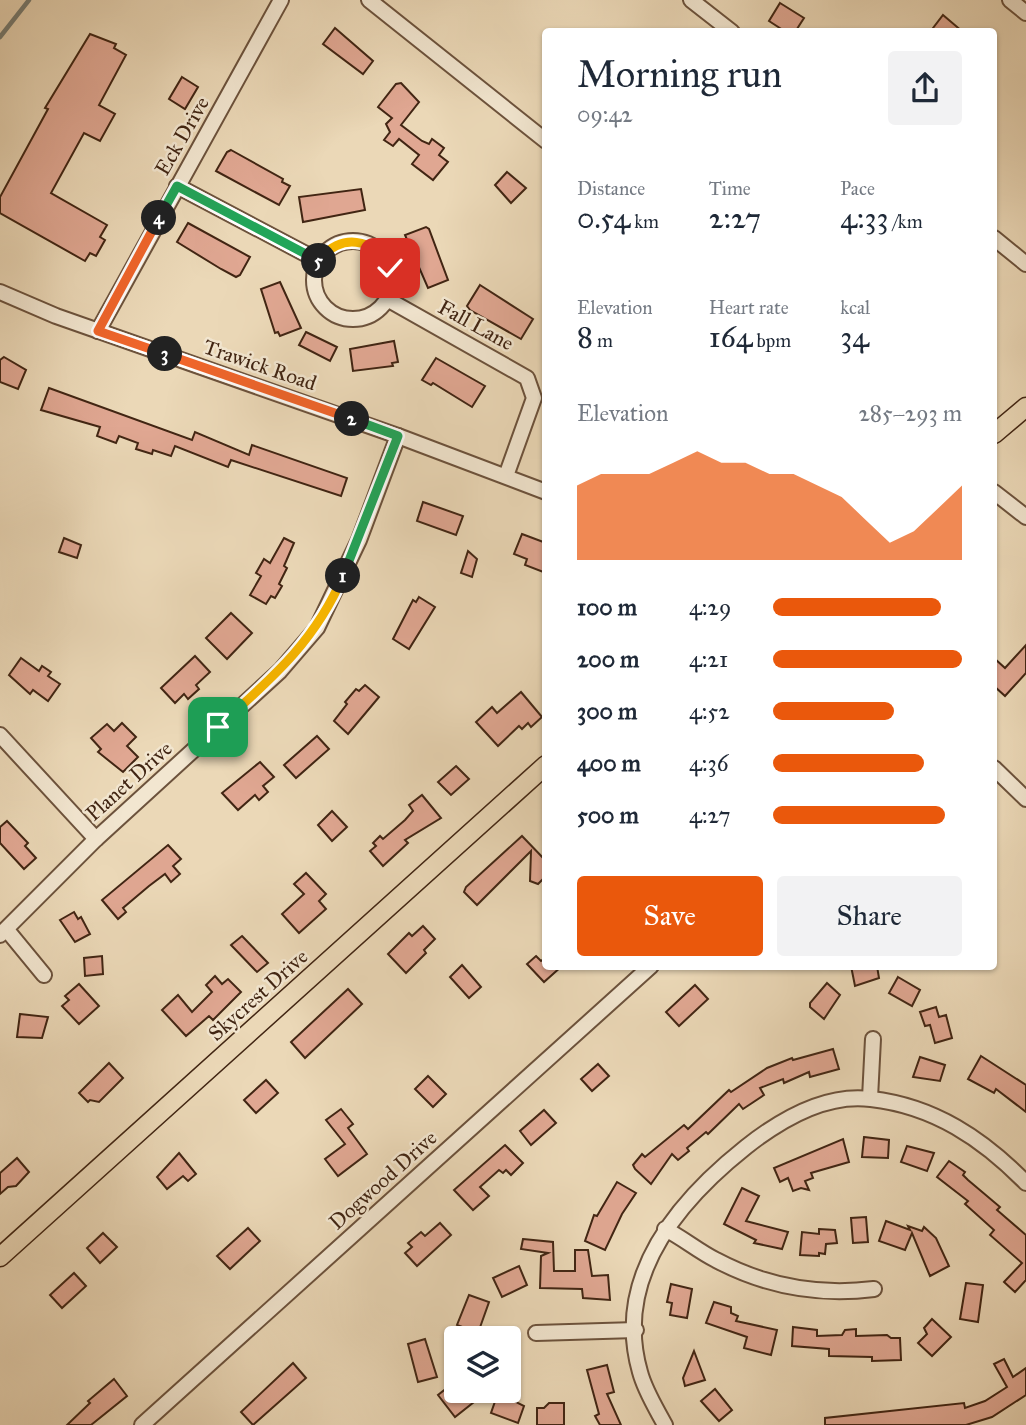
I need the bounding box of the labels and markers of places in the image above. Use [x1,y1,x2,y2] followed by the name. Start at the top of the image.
[142,200,176,235] pin: 4
[360,238,420,298] pin
[302,244,336,278] pin: 5
[148,336,182,372] pin: 3
[334,402,370,436] pin: 2
[326,558,360,594] pin: 1
[188,697,248,757] pin

